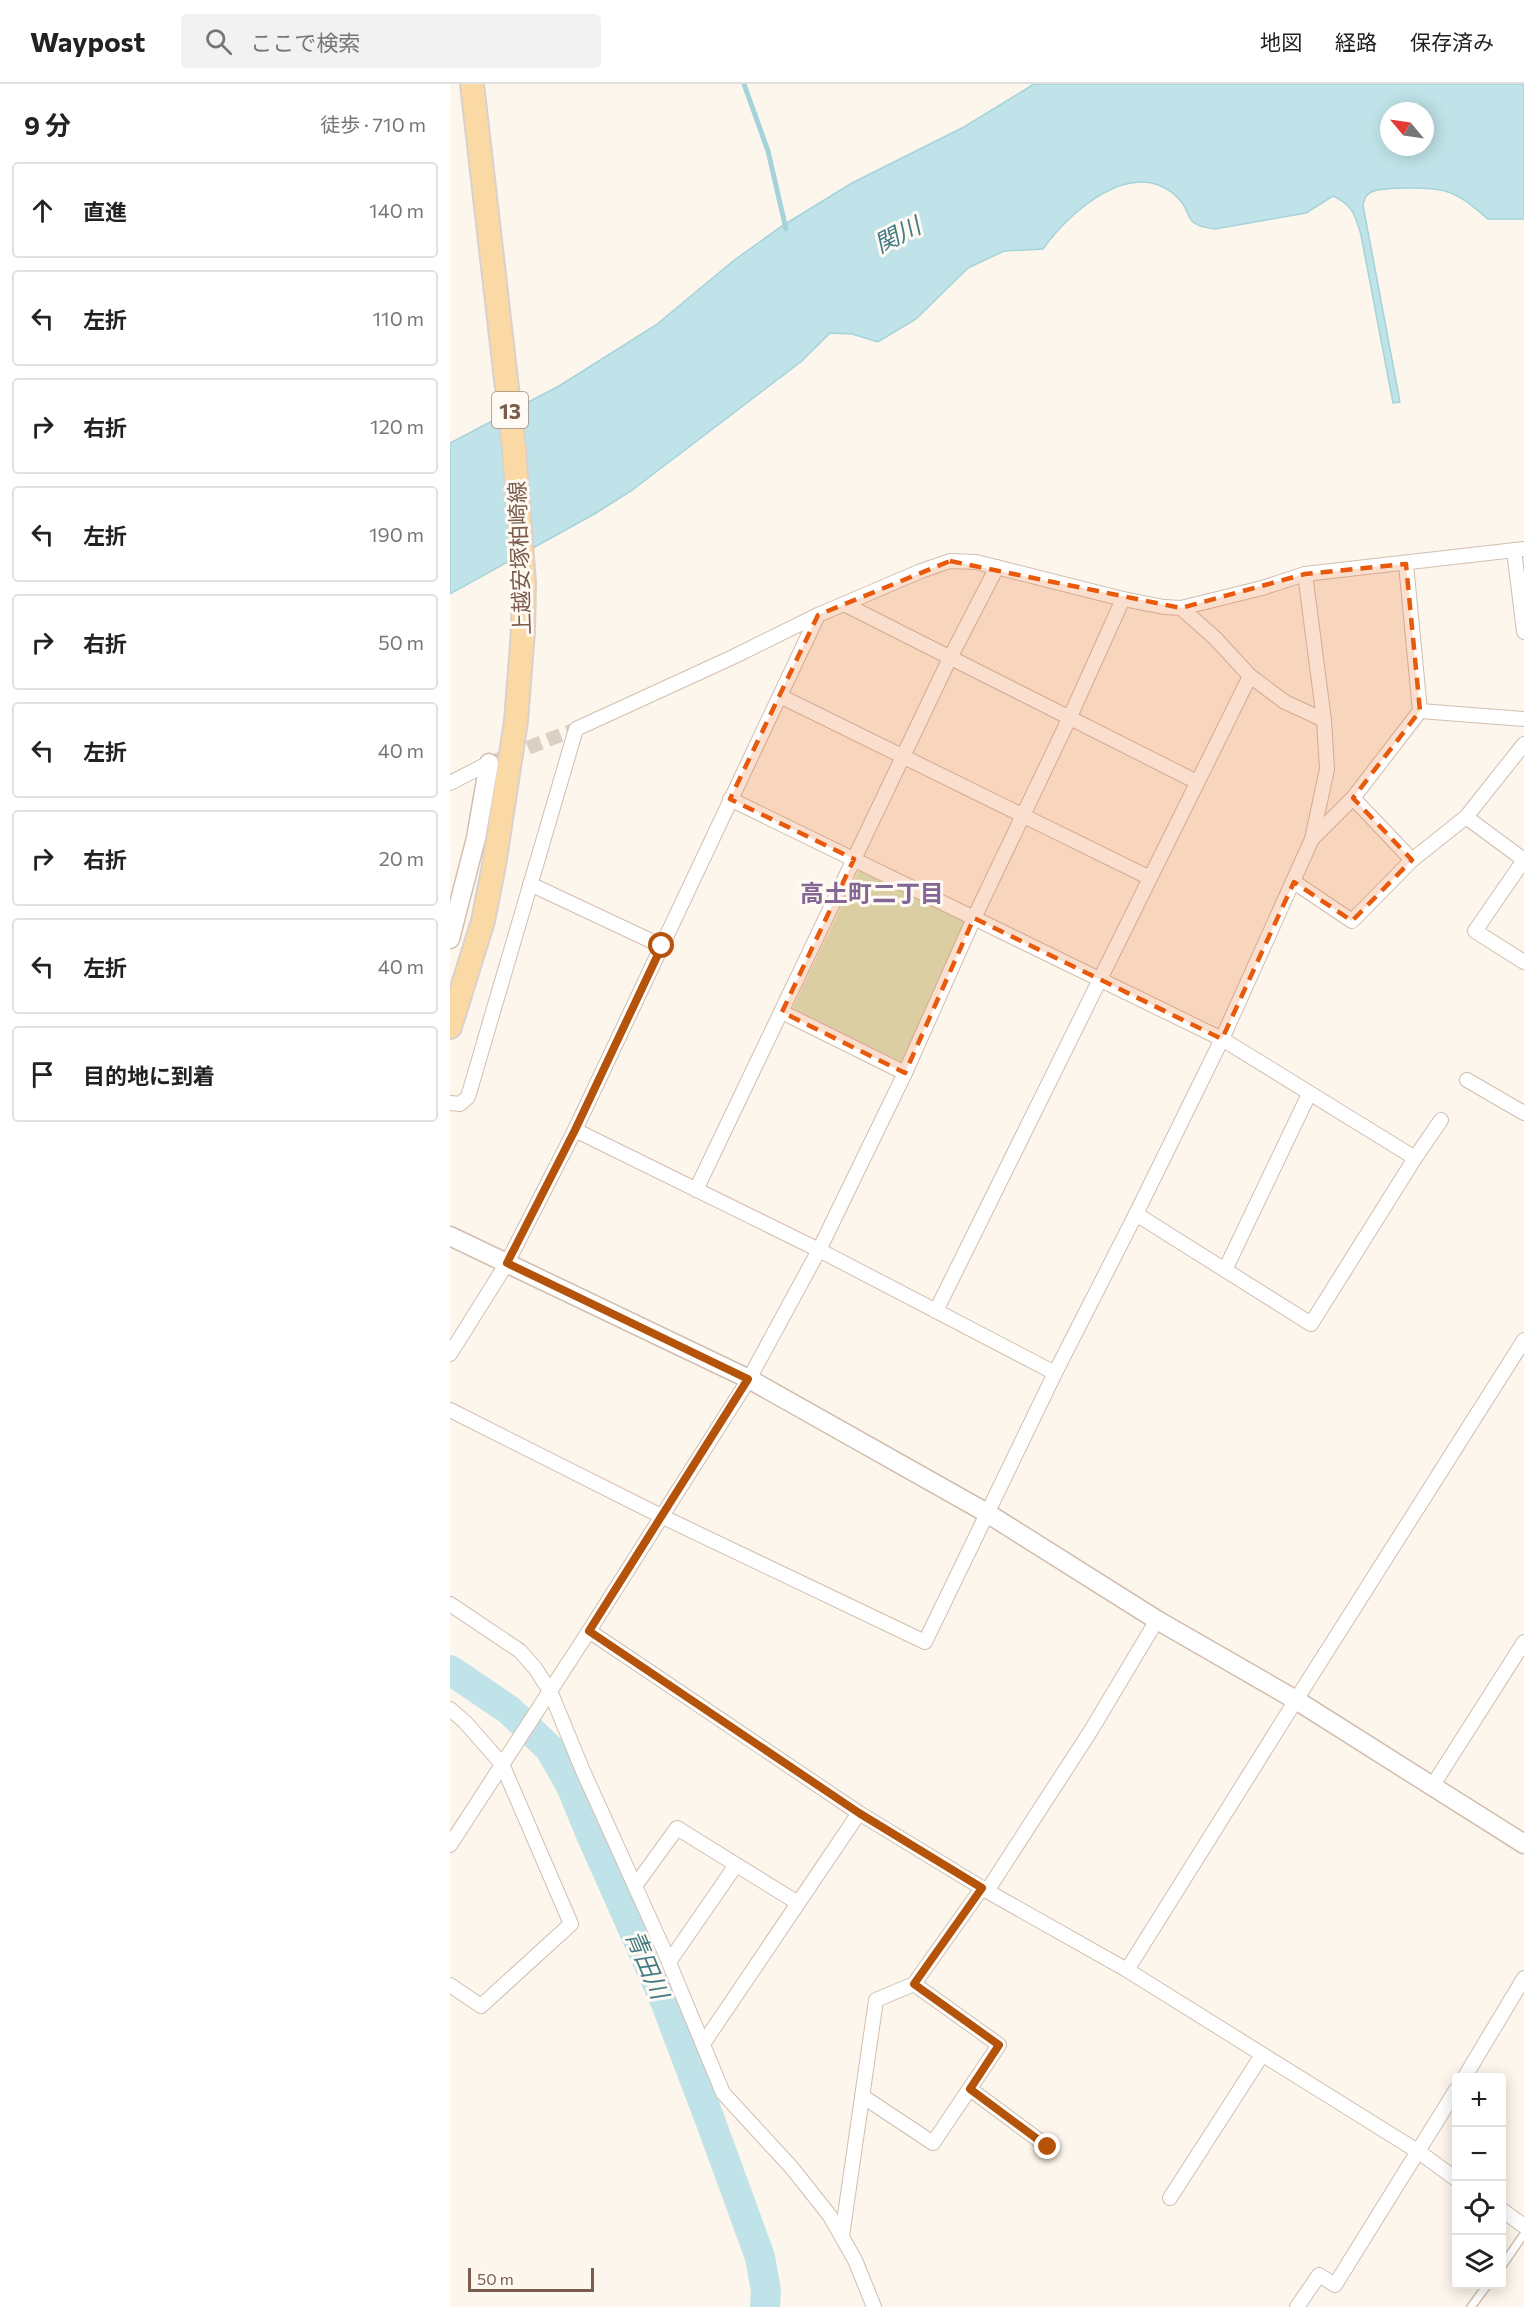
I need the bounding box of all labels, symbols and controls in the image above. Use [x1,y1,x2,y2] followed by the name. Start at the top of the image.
[181,14,601,68] search box
[30,24,145,58] text: Waypost
[202,25,235,58] icon: search
[250,29,360,56] text: ここで検索
[1260,29,1302,54] text: 地図
[1335,29,1377,54] text: 経路
[1410,29,1494,54] text: 保存済み
[1380,102,1434,156] north arrow
[24,109,71,140] text: 9 分
[320,112,426,136] text: 徒歩 · 710 m
[26,194,59,227] icon: ahead
[83,198,127,225] text: 直進
[369,198,424,222] text: 140 m
[869,209,928,258] water label: 関川
[26,302,59,335] icon: left
[83,306,127,333] text: 左折
[373,306,424,330] text: 110 m
[492,392,528,428] road number: 13
[26,410,59,443] icon: right
[83,414,127,441] text: 右折
[370,414,424,438] text: 120 m
[503,481,535,635] street label: 上越安塚柏崎線
[26,518,59,551] icon: left
[83,522,127,549] text: 左折
[369,522,424,546] text: 190 m
[26,626,59,659] icon: right
[83,630,127,657] text: 右折
[378,630,424,654] text: 50 m
[26,734,59,767] icon: left
[83,738,127,765] text: 左折
[378,738,424,762] text: 40 m
[26,842,59,875] icon: right
[83,846,127,873] text: 右折
[379,846,424,870] text: 20 m
[800,878,944,907] district label: 高土町二丁目
[648,932,674,958] route start
[26,950,59,983] icon: left
[83,954,127,981] text: 左折
[378,954,424,978] text: 40 m
[26,1058,59,1091] icon: arrive
[83,1062,215,1089] text: 目的地に到着
[621,1925,677,2006] water label: 青田川
[1452,2073,1506,2289] map controls
[1452,2073,1506,2127] button: +
[1452,2127,1506,2181] button: −
[1034,2133,1060,2159] route end
[1452,2181,1506,2235] button: locate
[1452,2235,1506,2289] button: layers
[468,2265,594,2292] scale bar
[477,2269,514,2288] text: 50 m

